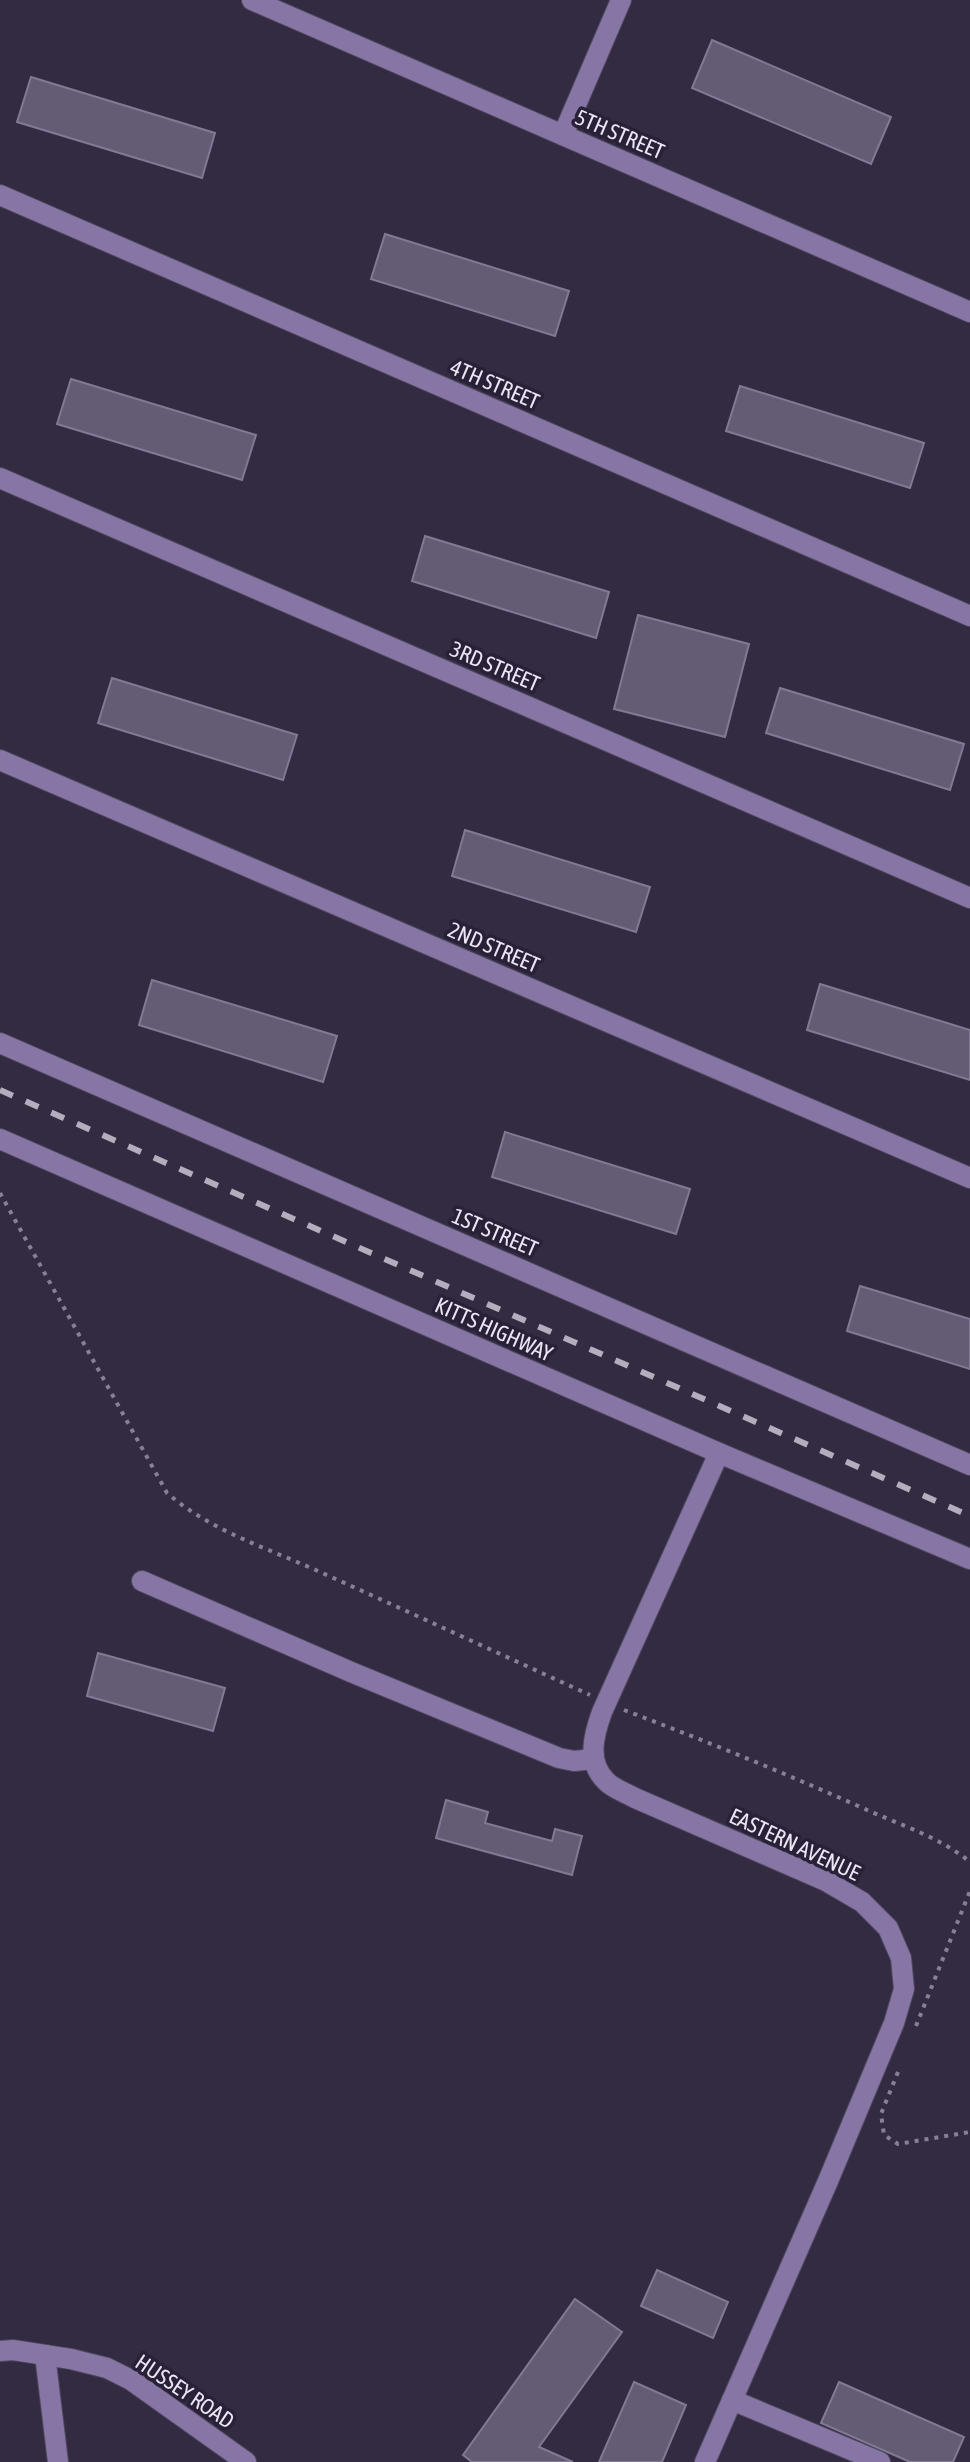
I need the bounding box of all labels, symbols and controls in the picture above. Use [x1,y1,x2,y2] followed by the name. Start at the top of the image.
[572,104,669,164] street label: 5TH STREET
[447,354,544,414] street label: 4TH STREET
[446,635,544,697] street label: 3RD STREET
[444,916,544,978] street label: 2ND STREET
[448,1202,542,1262] street label: 1ST STREET
[431,1292,557,1367] street label: KITTS HIGHWAY
[725,1802,865,1886] street label: EASTERN AVENUE
[131,2349,239,2433] street label: HUSSEY ROAD

